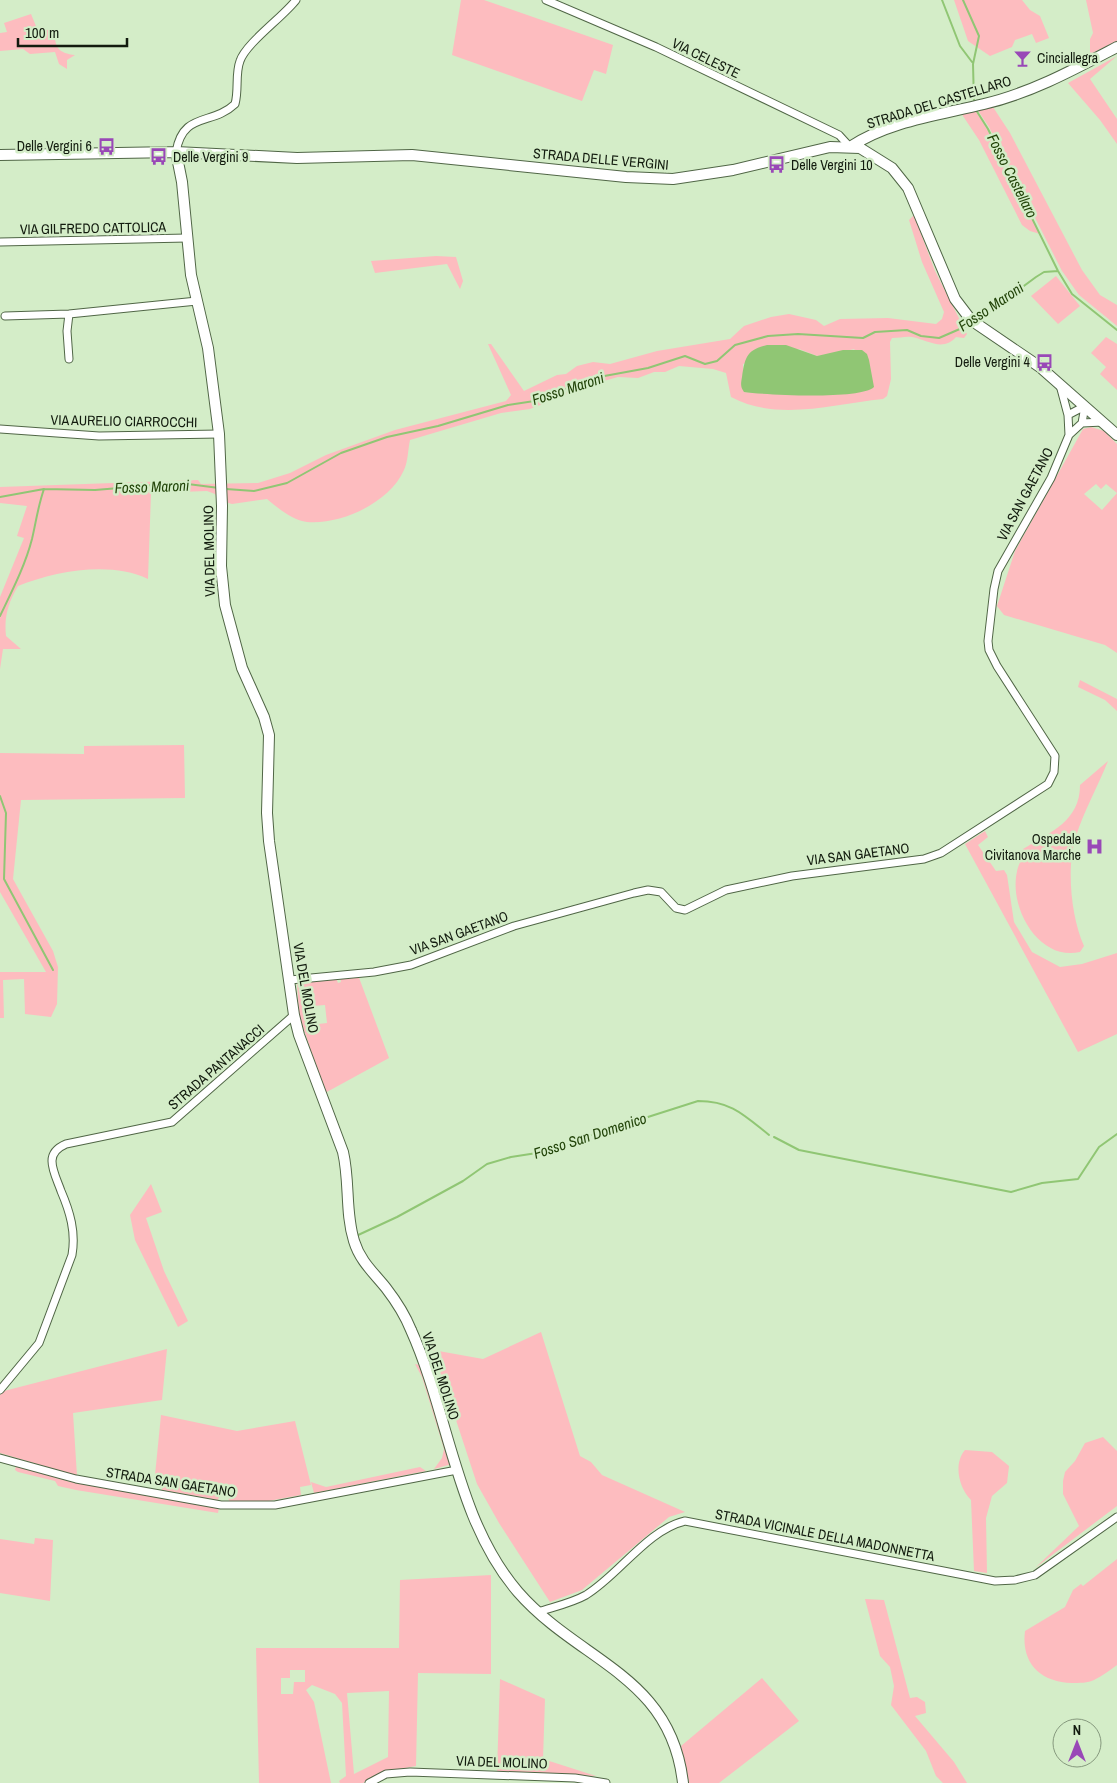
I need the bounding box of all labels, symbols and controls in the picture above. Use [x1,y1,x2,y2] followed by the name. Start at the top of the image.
[18,15,126,47] scale bar
[25,22,59,43] text: 100 m
[669,34,743,82] street label: VIA CELESTE
[1013,48,1033,68] bar icon: Cinciallegra
[1037,49,1099,67] place label: Cinciallegra
[865,71,1013,133] street label: STRADA DEL CASTELLARO
[982,130,1043,222] water label: Fosso Castellaro
[96,136,116,156] bus stop icon: Delle Vergini 6
[17,137,92,155] place label: Delle Vergini 6
[533,144,669,174] street label: STRADA DELLE VERGINI
[149,147,169,167] bus stop icon: Delle Vergini 9
[173,148,248,166] place label: Delle Vergini 9
[767,155,787,175] bus stop icon: Delle Vergini 10
[791,156,873,174] place label: Delle Vergini 10
[20,218,167,238] street label: VIA GILFREDO CATTOLICA
[954,277,1028,336] water label: Fosso Maroni
[1034,352,1054,372] bus stop icon: Delle Vergini 4
[955,353,1031,371] place label: Delle Vergini 4
[529,367,607,410] water label: Fosso Maroni
[50,411,198,431] street label: VIA AURELIO CIARROCCHI
[993,444,1057,544] street label: VIA SAN GAETANO
[114,475,190,498] water label: Fosso Maroni
[199,505,219,597] street label: VIA DEL MOLINO
[985,830,1081,864] place label: Ospedale Civitanova Marche
[1085,837,1105,857] hospital icon: Ospedale Civitanova Marche
[806,839,910,869] street label: VIA SAN GAETANO
[407,907,511,959] street label: VIA SAN GAETANO
[289,941,323,1035] street label: VIA DEL MOLINO
[164,1020,268,1114] street label: STRADA PANTANACCI
[531,1107,649,1164] water label: Fosso San Domenico
[418,1330,464,1422] street label: VIA DEL MOLINO
[105,1463,237,1501] street label: STRADA SAN GAETANO
[714,1505,937,1565] street label: STRADA VICINALE DELLA MADONNETTA
[1052,1718,1102,1768] north arrow
[1073,1721,1081,1739] text: N
[456,1751,548,1773] street label: VIA DEL MOLINO

